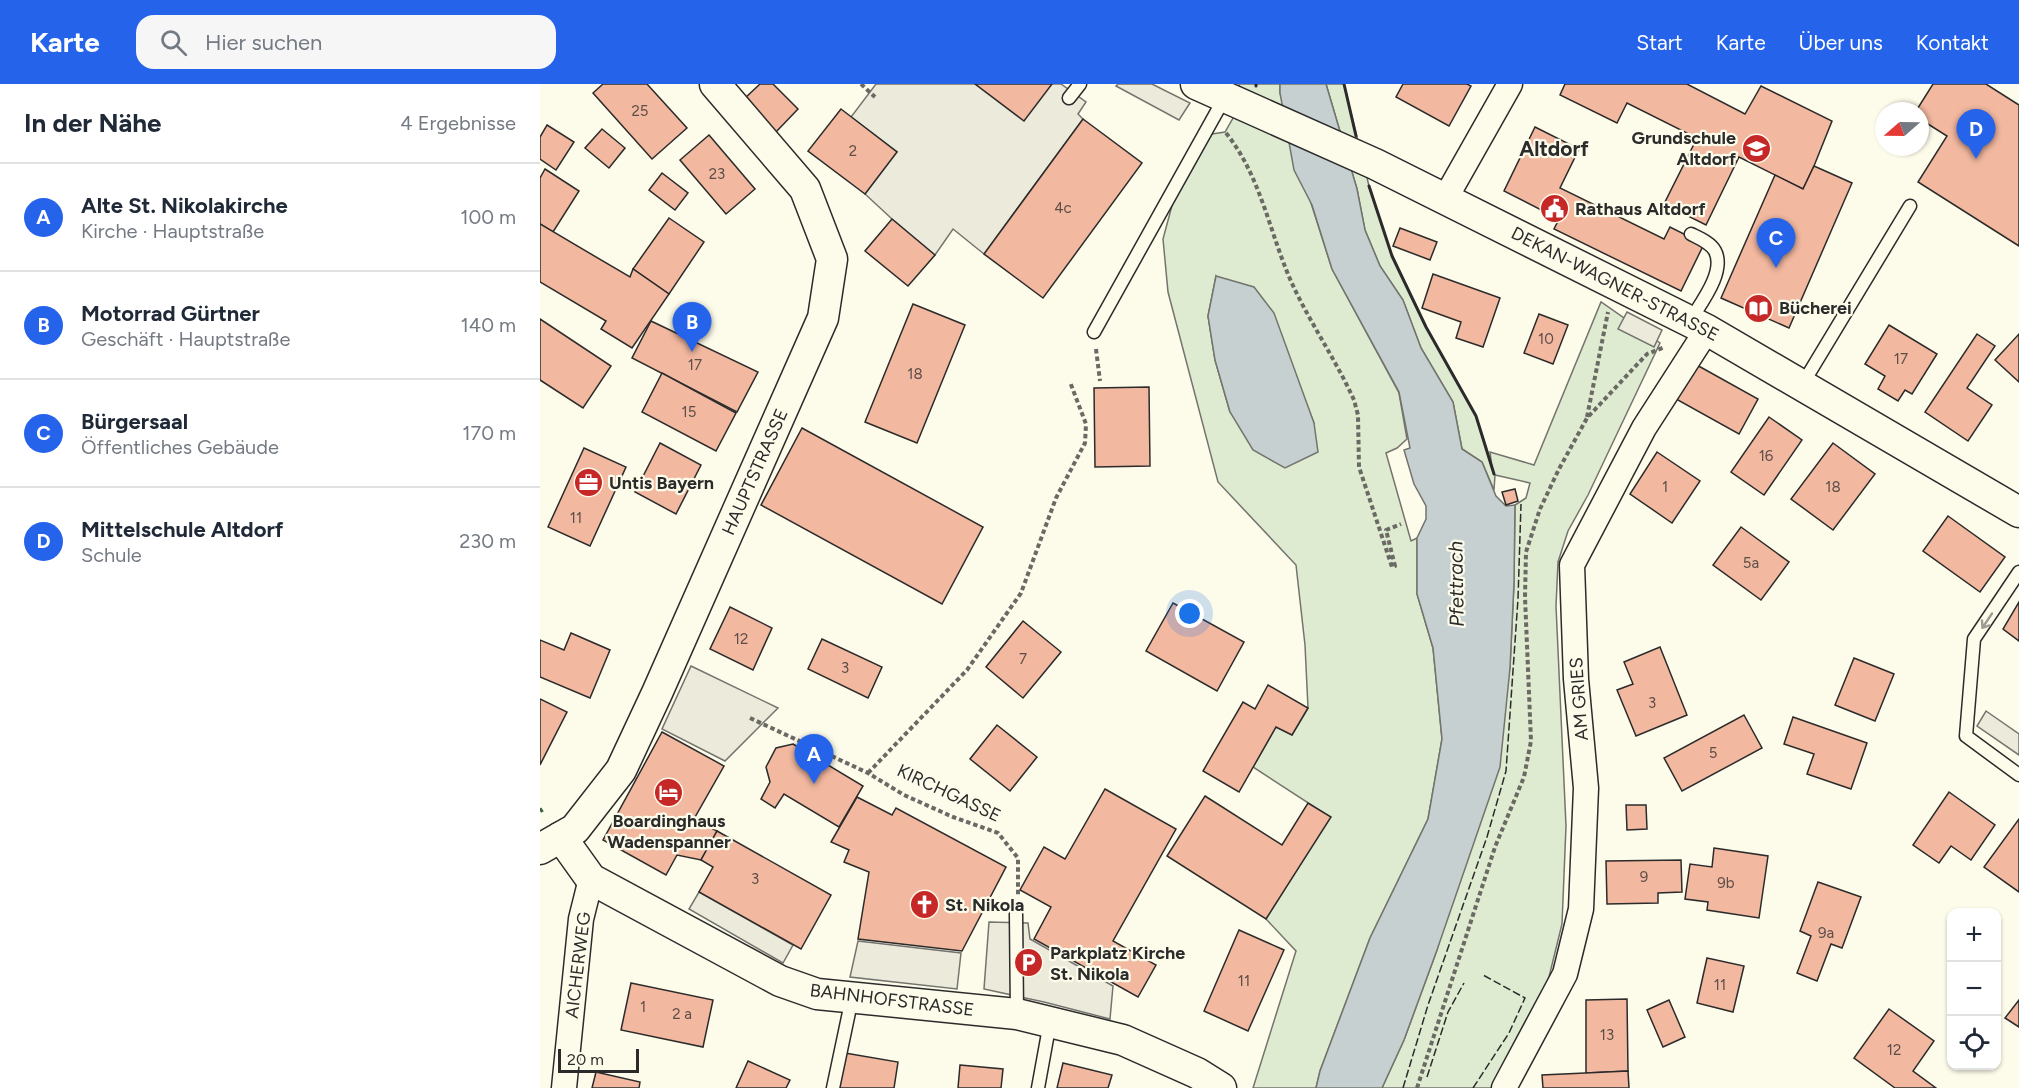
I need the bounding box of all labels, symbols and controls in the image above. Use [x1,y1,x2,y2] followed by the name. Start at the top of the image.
[136,15,556,69] search box
[30,25,100,59] text: Karte
[157,26,190,59] icon: search
[205,29,322,56] text: Hier suchen
[1636,30,1683,55] text: Start
[1716,30,1766,55] text: Karte
[1799,30,1883,55] text: Über uns
[1916,30,1989,55] text: Kontakt
[631,102,649,120] house number: 25
[1875,102,1929,156] north arrow
[24,107,161,139] text: In der Nähe
[1956,110,1996,159] pin: D
[400,111,516,135] text: 4 Ergebnisse
[1632,127,1737,170] place label: Grundschule Altdorf
[1741,132,1773,164] school or university icon: Grundschule Altdorf
[1519,136,1589,161] district label: Altdorf
[849,142,857,160] house number: 2
[709,165,725,183] house number: 23
[81,192,288,219] text: Alte St. Nikolakirche
[1538,193,1570,225] public building icon: Rathaus Altdorf
[1575,198,1707,220] place label: Rathaus Altdorf
[1054,199,1072,217] house number: 4c
[36,205,51,229] text: A
[460,205,516,229] text: 100 m
[1756,218,1796,268] pin: C
[81,219,264,243] text: Kirche · Hauptstraße
[1507,222,1723,346] street label: DEKAN-WAGNER-STRASSE
[1742,292,1774,324] library icon: Bücherei
[1779,297,1852,319] place label: Bücherei
[81,300,260,327] text: Motorrad Gürtner
[672,302,712,352] pin: B
[37,313,50,337] text: B
[461,313,516,337] text: 140 m
[81,327,290,351] text: Geschäft · Hauptstraße
[1538,330,1554,348] house number: 10
[1894,350,1908,368] house number: 17
[688,356,702,374] house number: 17
[907,365,923,383] house number: 18
[682,403,696,421] house number: 15
[717,405,793,539] street label: HAUPTSTRASSE
[81,408,188,435] text: Bürgersaal
[36,421,51,445] text: C
[462,421,516,445] text: 170 m
[81,435,279,459] text: Öffentliches Gebäude
[1759,447,1774,465] house number: 16
[572,467,604,499] office icon: Untis Bayern
[609,472,714,494] place label: Untis Bayern
[1662,478,1668,496] house number: 1
[1825,478,1841,496] house number: 18
[570,509,582,527] house number: 11
[81,516,283,543] text: Mittelschule Altdorf
[37,529,51,553] text: D
[459,529,516,553] text: 230 m
[1443,541,1469,627] water label: Pfettrach
[81,543,142,567] text: Schule
[1743,554,1759,572] house number: 5a
[1175,599,1204,628] your location
[1980,612,1992,629] one-way arrow
[734,630,748,648] house number: 12
[1019,650,1027,668] house number: 7
[1565,657,1593,741] street label: AM GRIES
[841,659,849,677] house number: 3
[1648,694,1656,712] house number: 3
[794,734,834,784] pin: A
[1709,744,1717,762] house number: 5
[894,759,1004,827] street label: KIRCHGASSE
[653,776,685,808] hotel icon: Boardinghaus Wadenspanner
[607,810,731,853] place label: Boardinghaus Wadenspanner
[1640,868,1648,886] house number: 9
[751,870,759,888] house number: 3
[1717,874,1735,892] house number: 9b
[908,889,940,921] church icon: St. Nikola
[945,894,1024,916] place label: St. Nikola
[1947,908,2001,1070] map controls
[1947,908,2001,962] button: +
[561,910,595,1019] street label: AICHERWEG
[1818,924,1834,942] house number: 9a
[1050,942,1185,985] place label: Parkplatz Kirche St. Nikola
[1013,947,1045,979] parking icon: Parkplatz Kirche St. Nikola
[1947,962,2001,1016] button: −
[1238,972,1250,990] house number: 11
[1714,976,1726,994] house number: 11
[809,979,975,1021] street label: BAHNHOFSTRASSE
[640,998,646,1016] house number: 1
[672,1005,692,1023] house number: 2 a
[1947,1016,2001,1070] button: locate
[1600,1026,1614,1044] house number: 13
[1887,1041,1901,1059] house number: 12
[558,1046,639,1074] scale bar
[567,1050,604,1069] text: 20 m

